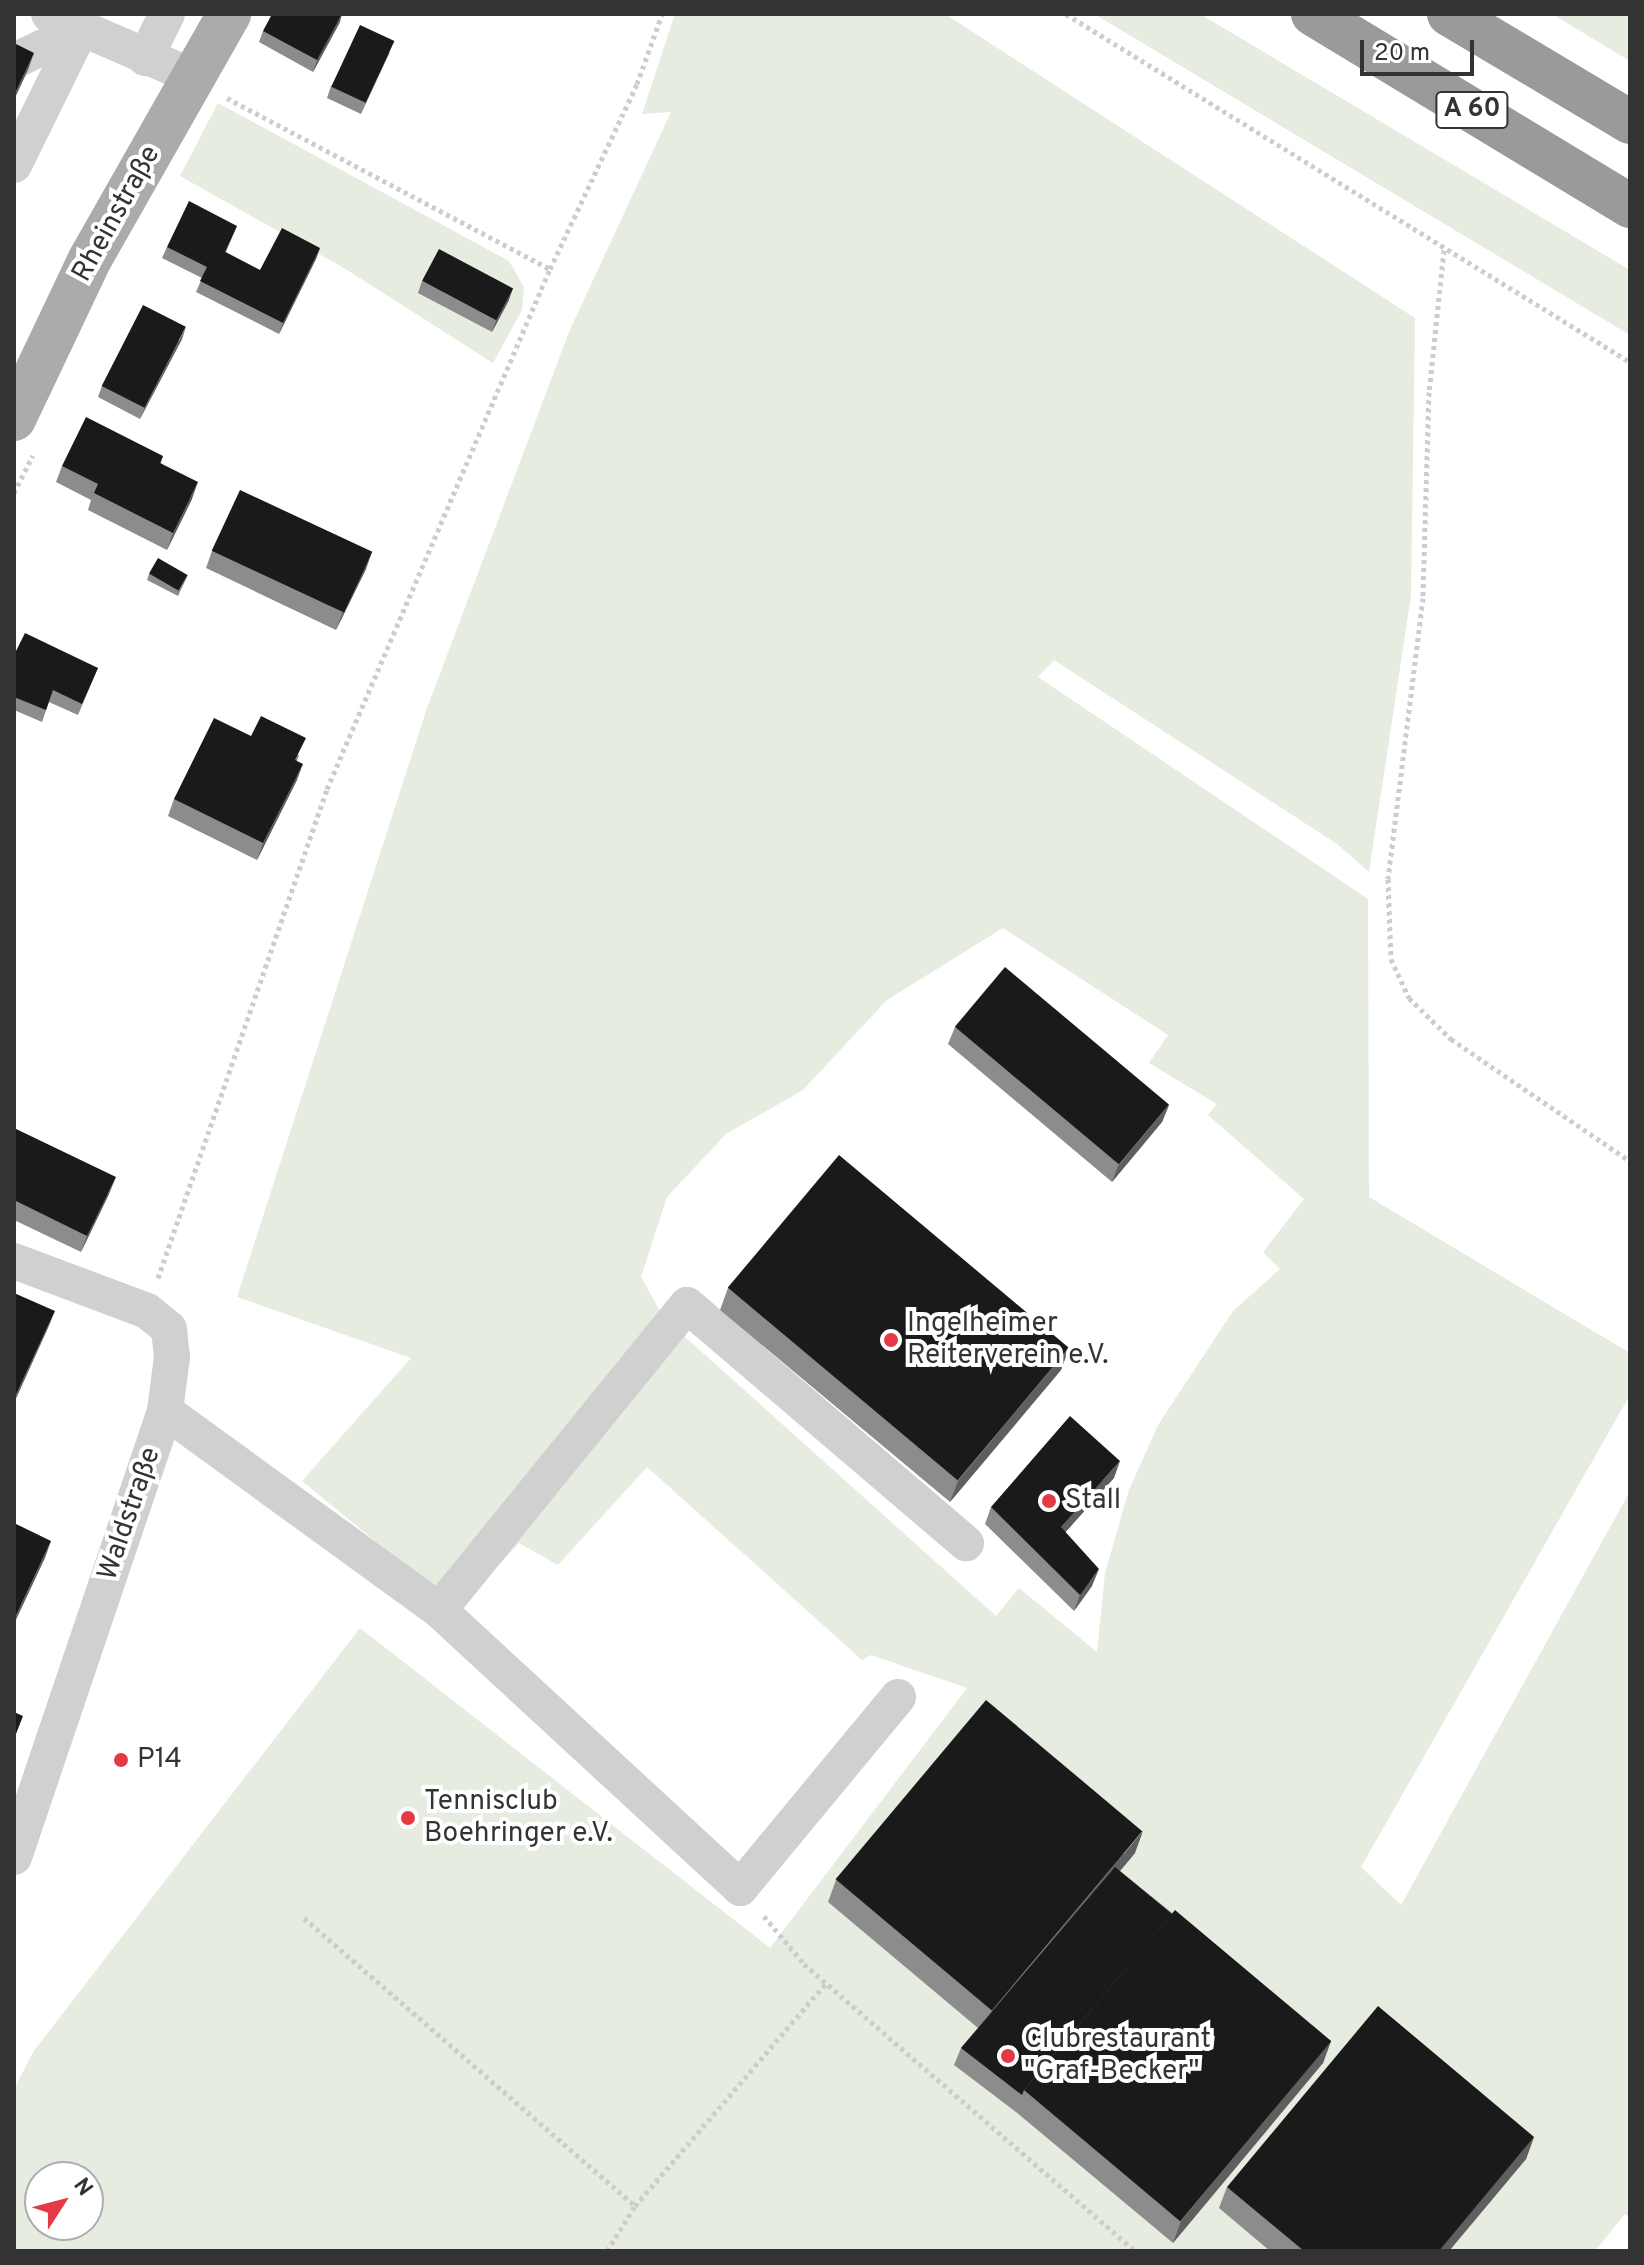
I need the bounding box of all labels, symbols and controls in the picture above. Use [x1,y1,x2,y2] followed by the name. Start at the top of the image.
[1364,24,1478,74] scale bar
[1374,39,1430,69] text: 20 m
[1434,88,1510,132] road number: A 60
[66,140,168,288] street label: Rheinstraße
[907,1307,1109,1373] place label: Ingelheimer Reiterverein e.V.
[882,1331,900,1349] marker: Ingelheimer Reiterverein e.V.
[92,1443,168,1585] street label: Waldstraße
[1065,1484,1121,1518] place label: Stall
[1040,1492,1058,1510] marker: Stall
[137,1743,182,1777] place label: P14
[112,1751,130,1769] marker: P14
[424,1785,613,1851] place label: Tennisclub Boehringer e.V.
[399,1809,417,1827] marker: Tennisclub Boehringer e.V.
[1024,2023,1211,2089] place label: Clubrestaurant "Graf-Becker"
[999,2047,1017,2065] marker: Clubrestaurant "Graf-Becker"
[24,2161,104,2241] north arrow
[67,2173,98,2202] text: N

